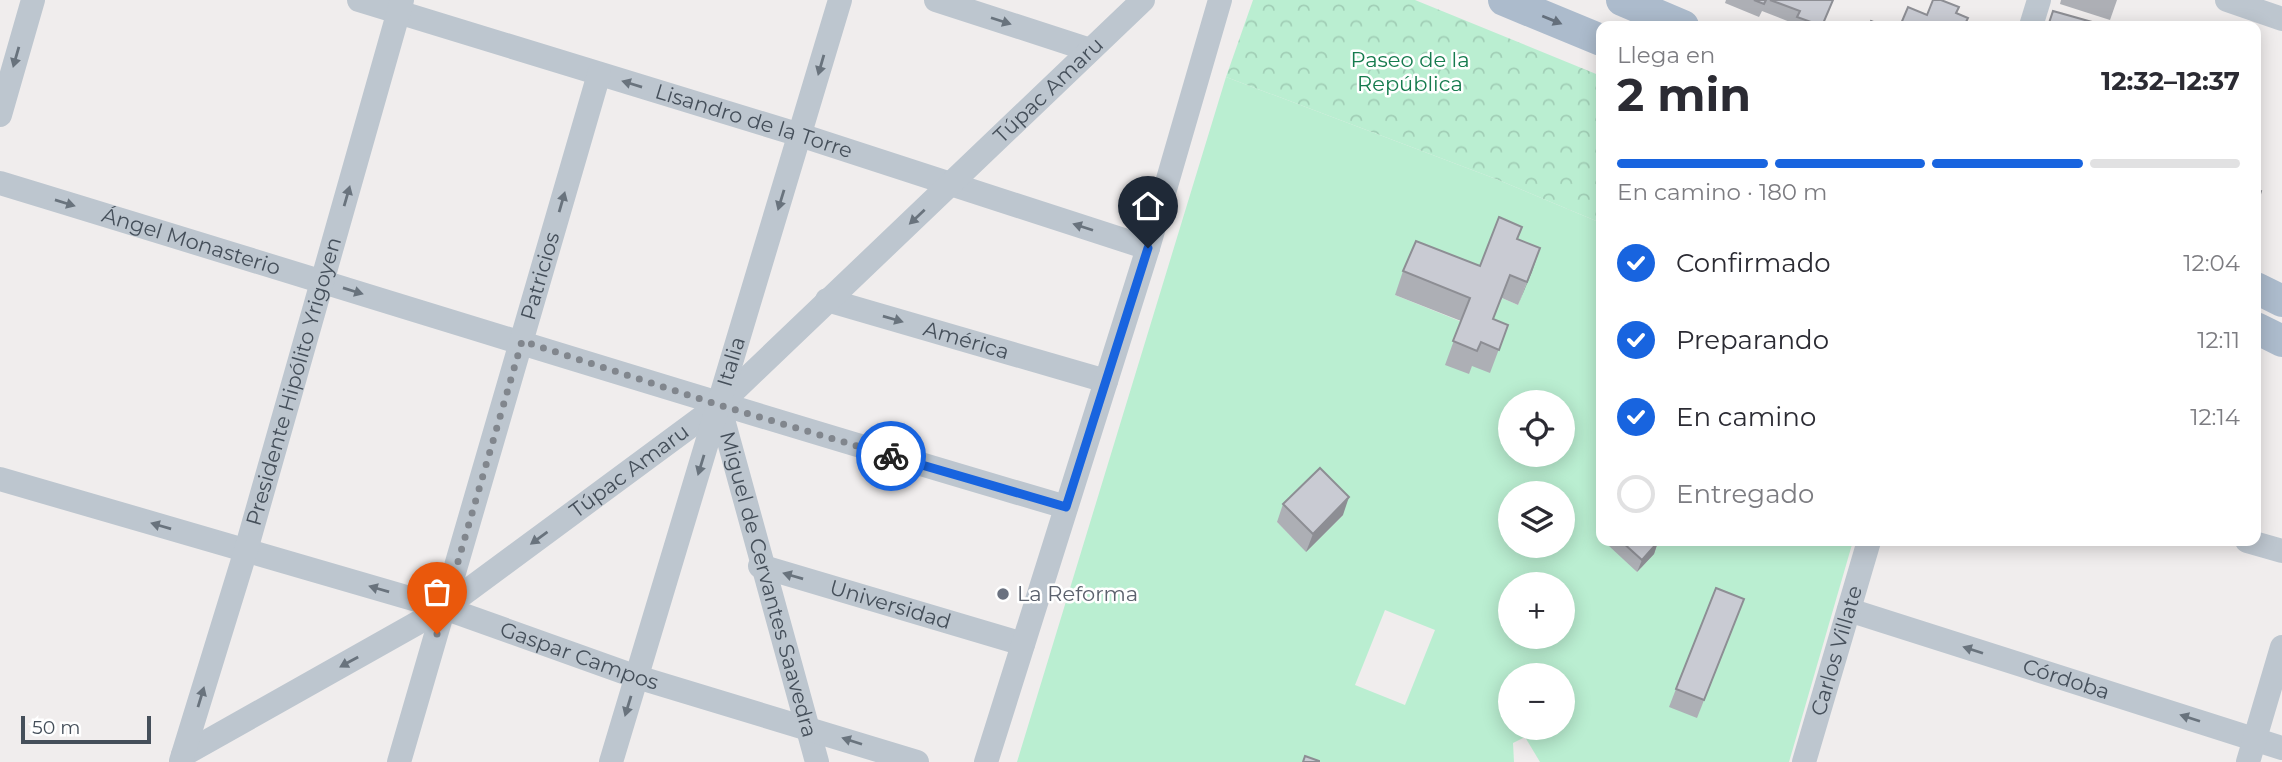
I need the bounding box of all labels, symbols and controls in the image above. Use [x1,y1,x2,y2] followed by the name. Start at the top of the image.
[1542,15,1563,26] one-way arrow
[990,16,1011,27] one-way arrow
[988,32,1108,148] street label: Túpac Amaru
[1617,41,1715,69] text: Llega en
[11,47,21,68] one-way arrow
[1350,47,1470,96] park label: Paseo de la República
[815,55,825,76] one-way arrow
[2101,65,2240,97] text: 12:32–12:37
[1617,66,1751,123] text: 2 min
[622,78,643,88] one-way arrow
[652,78,856,163] street label: Lisandro de la Torre
[1118,176,1178,248] pin
[1617,178,1828,206] text: En camino · 180 m
[342,185,353,207] one-way arrow
[1129,187,1167,225] icon: home
[775,190,785,211] one-way arrow
[557,191,568,213] one-way arrow
[55,199,76,209] one-way arrow
[99,202,284,280] street label: Ángel Monasterio
[909,208,926,224] one-way arrow
[1072,221,1093,231] one-way arrow
[515,229,564,323] street label: Patricios
[241,234,346,528] street label: Presidente Hipólito Yrigoyen
[1617,244,1655,282] icon: check
[1676,247,1831,279] text: Confirmado
[2183,249,2240,277] text: 12:04
[343,286,364,296] one-way arrow
[883,314,904,324] one-way arrow
[921,316,1012,364] street label: América
[1617,321,1655,359] icon: check
[1676,324,1829,356] text: Preparando
[2197,326,2240,354] text: 12:11
[712,334,750,389] street label: Italia
[1498,390,1575,740] map controls
[1498,390,1575,467] button: locate
[1617,398,1655,436] icon: check
[1676,401,1816,433] text: En camino
[2190,403,2240,431] text: 12:14
[565,418,694,523] street label: Túpac Amaru
[856,421,926,491] courier
[715,429,823,740] street label: Miguel de Cervantes Saavedra
[872,437,910,475] icon: bike
[695,454,705,475] one-way arrow
[1676,478,1814,510] text: Entregado
[1498,481,1575,558] button: layers
[150,520,171,530] one-way arrow
[530,531,548,545] one-way arrow
[407,562,467,634] pin
[781,570,803,581] one-way arrow
[1498,572,1575,649] button: +
[418,573,456,611] icon: bag
[827,574,954,634] street label: Universidad
[1017,581,1138,606] place label: La Reforma
[368,583,390,594] one-way arrow
[1805,583,1867,719] street label: Carlos Villate
[995,586,1011,602] marker: La Reforma
[497,616,662,695] street label: Gaspar Campos
[1962,644,1983,654] one-way arrow
[2020,653,2113,704] street label: Córdoba
[339,656,358,668] one-way arrow
[1498,663,1575,740] button: −
[197,686,207,707] one-way arrow
[622,696,632,717] one-way arrow
[21,713,150,745] scale bar
[2179,713,2200,723] one-way arrow
[32,716,80,739] text: 50 m
[841,736,862,746] one-way arrow

